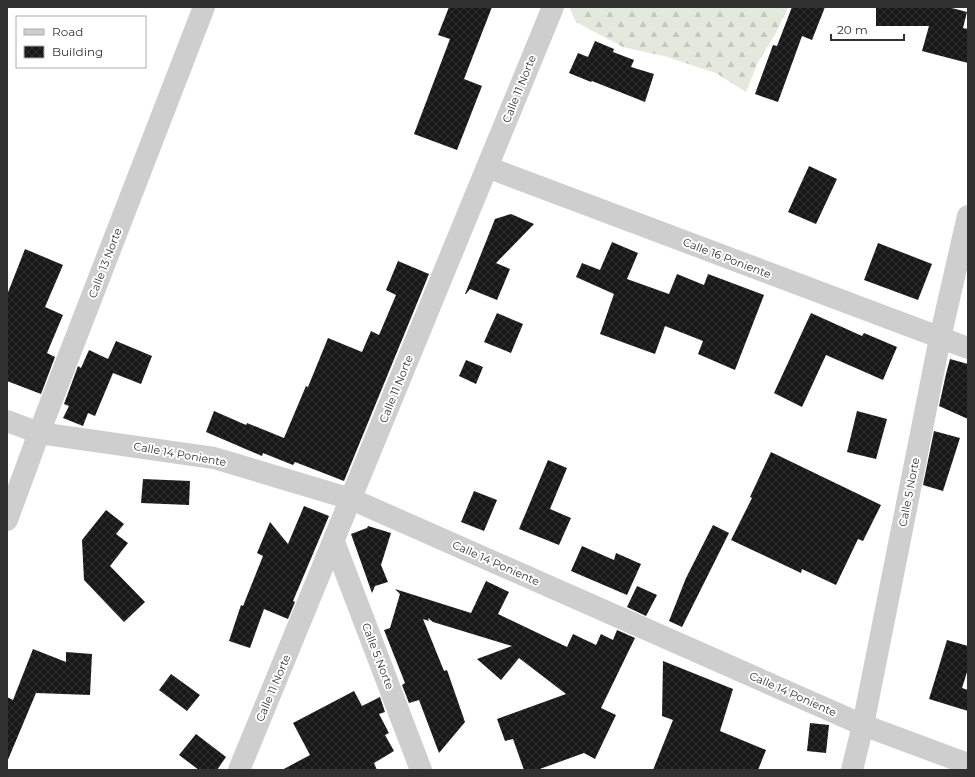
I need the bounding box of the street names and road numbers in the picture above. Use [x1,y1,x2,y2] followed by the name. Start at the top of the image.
[499,53,539,125] street label: Calle 11 Norte
[85,226,125,300] street label: Calle 13 Norte
[681,235,773,281] street label: Calle 16 Poniente
[376,353,416,425] street label: Calle 11 Norte
[133,439,228,469] street label: Calle 14 Poniente
[895,456,923,528] street label: Calle 5 Norte
[450,538,542,589] street label: Calle 14 Poniente
[359,621,397,692] street label: Calle 5 Norte
[253,652,294,724] street label: Calle 11 Norte
[747,669,839,720] street label: Calle 14 Poniente

